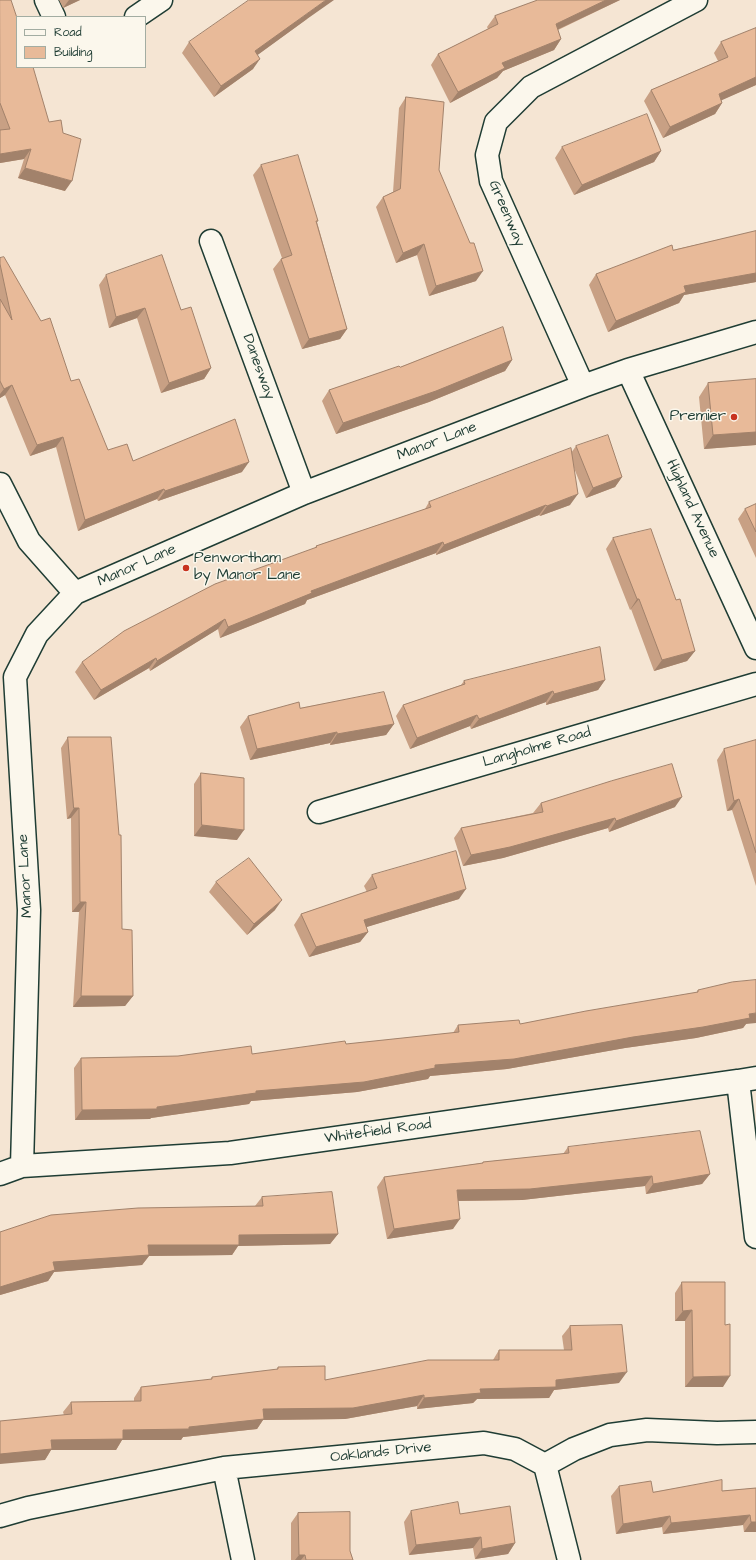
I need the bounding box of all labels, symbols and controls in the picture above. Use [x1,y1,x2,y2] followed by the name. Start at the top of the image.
[16,16,146,68] legend
[54,24,82,41] text: Road
[54,44,92,61] text: Building
[484,178,528,250] street label: Greenway
[238,332,278,402] street label: Danesway
[670,408,726,426] place label: Premier
[729,412,739,422] marker: Premier
[395,419,479,465] street label: Manor Lane
[661,457,723,561] street label: Highland Avenue
[95,541,179,591] street label: Manor Lane
[194,550,301,585] place label: Penwortham by Manor Lane
[181,563,191,573] marker: Penwortham by Manor Lane
[481,724,593,772] street label: Langholme Road
[15,834,37,918] street label: Manor Lane
[323,1116,433,1148] street label: Whitefield Road
[329,1439,433,1467] street label: Oaklands Drive

